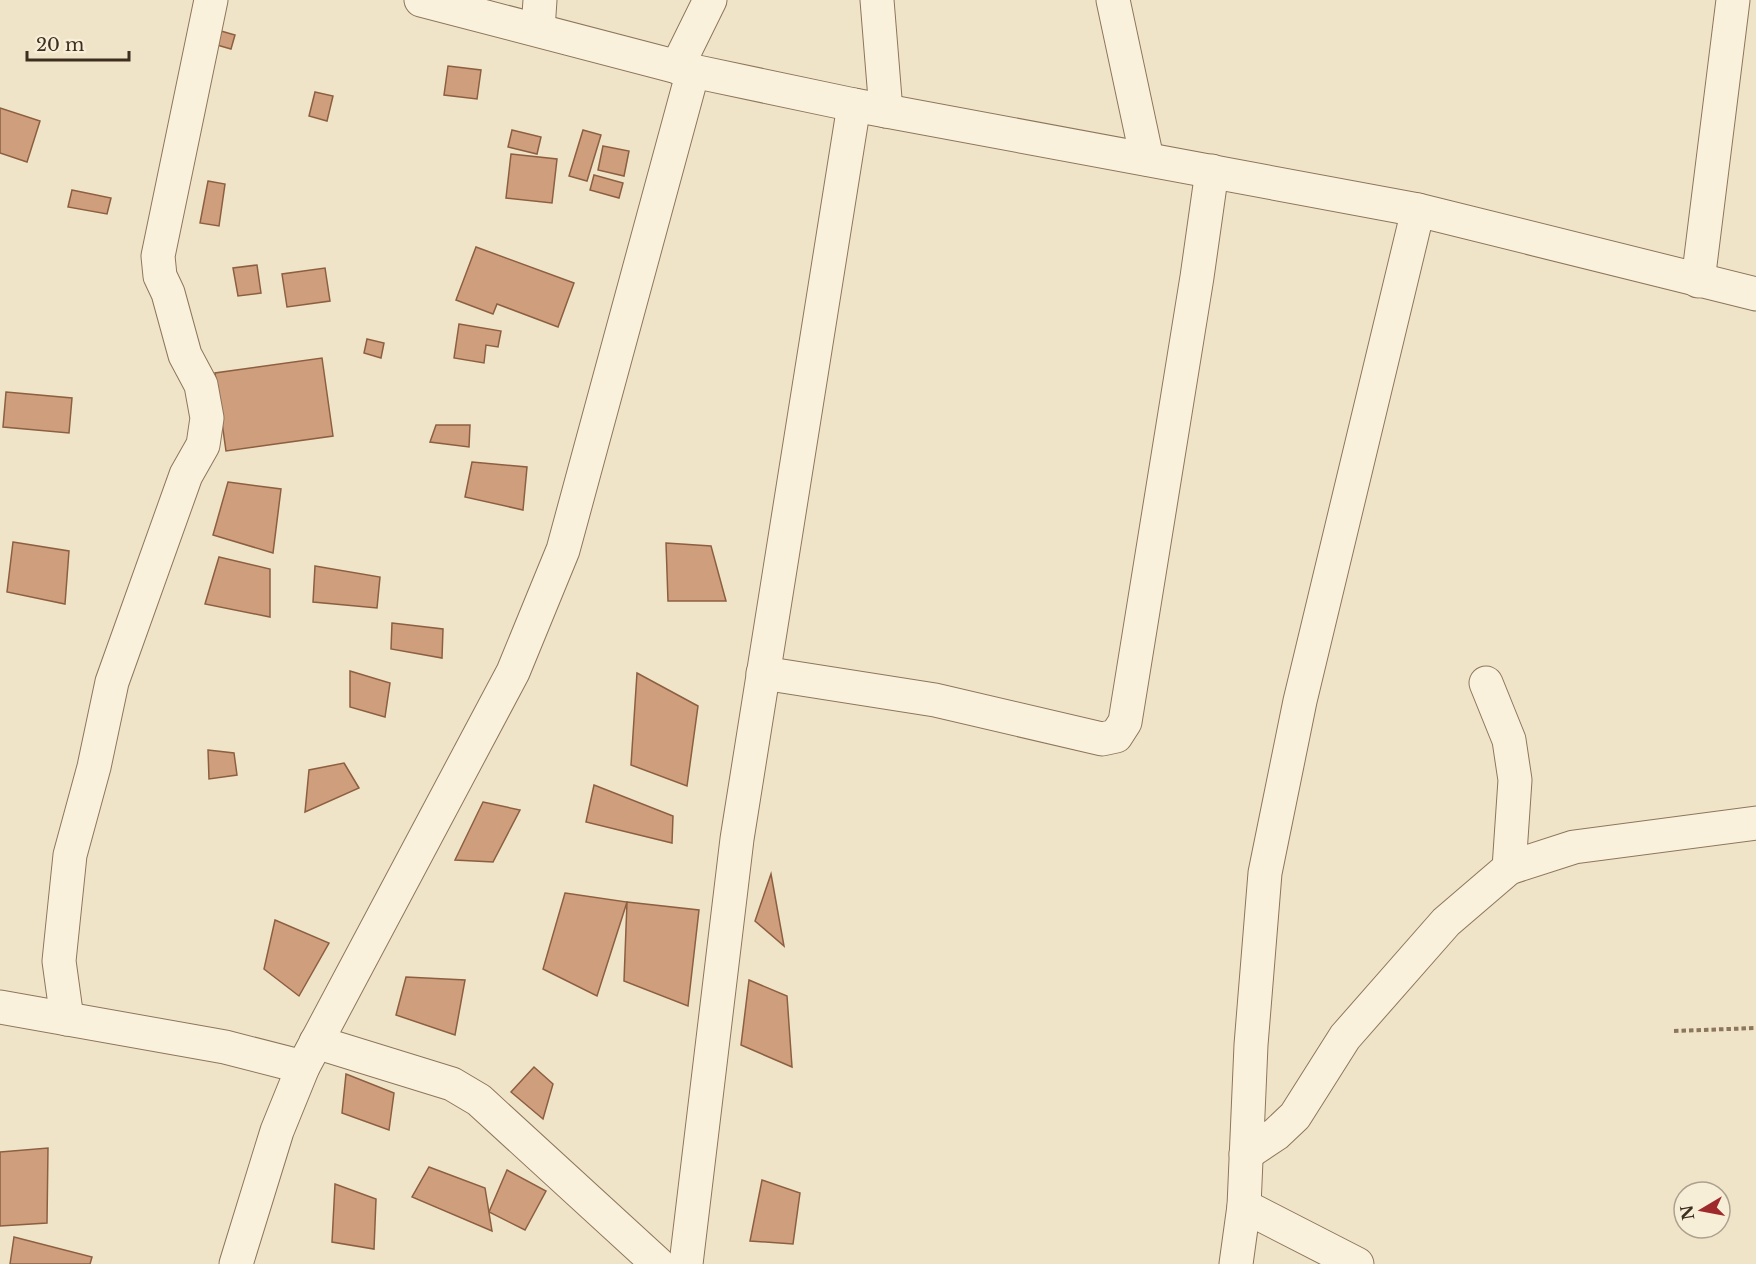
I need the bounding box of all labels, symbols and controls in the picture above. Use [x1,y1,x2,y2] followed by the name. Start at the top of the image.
[27,24,129,62] scale bar
[36,34,84,56] text: 20 m
[1672,1180,1732,1240] north arrow
[1676,1203,1698,1222] text: N

